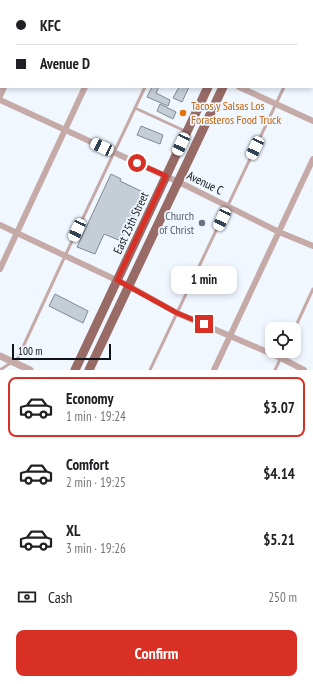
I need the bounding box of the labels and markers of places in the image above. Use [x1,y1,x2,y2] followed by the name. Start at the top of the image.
[191,98,281,127] place label: Tacos y Salsas Los Forasteros Food Truck
[178,108,188,118] marker: Tacos y Salsas Los Forasteros Food Truck
[159,208,195,237] place label: Church of Christ
[197,218,207,228] marker: Church of Christ

